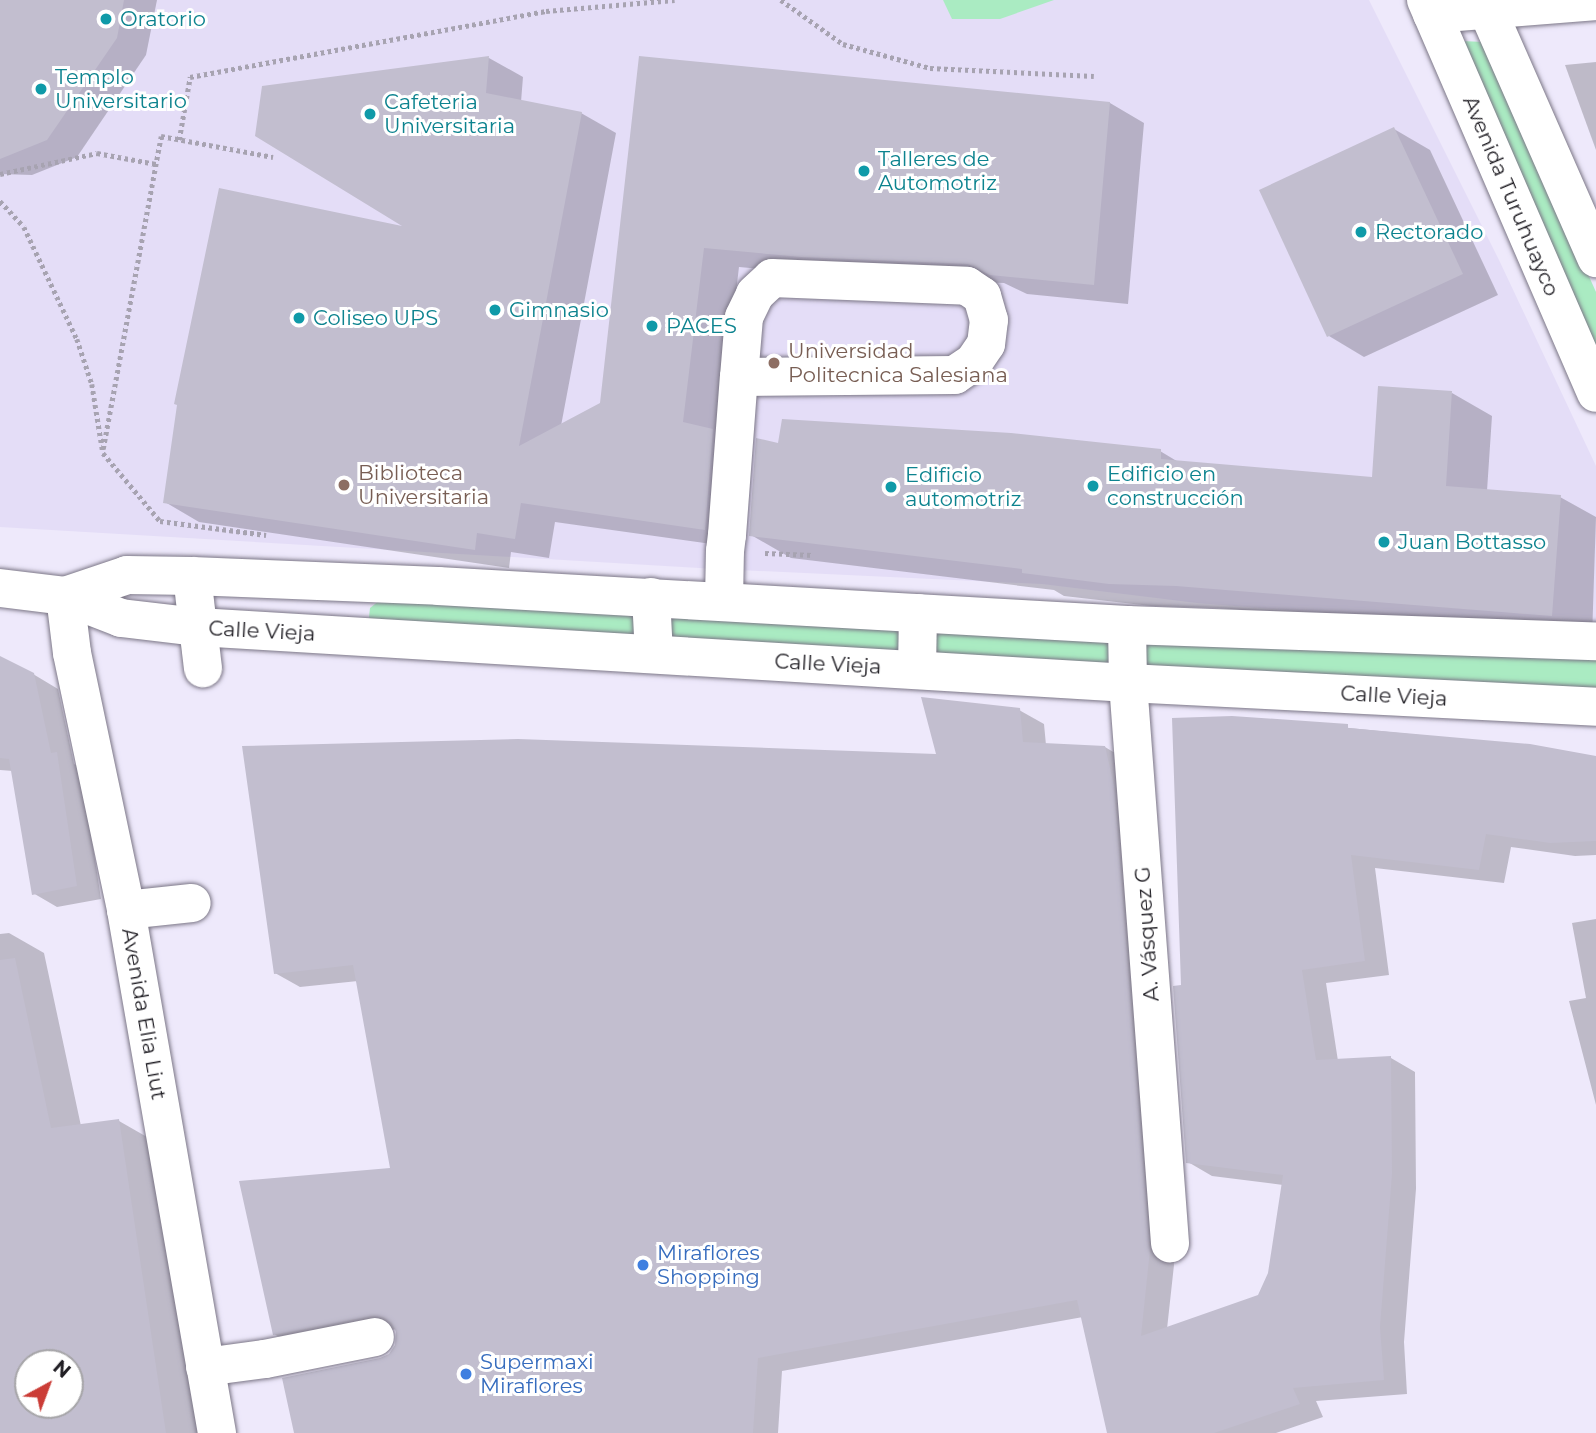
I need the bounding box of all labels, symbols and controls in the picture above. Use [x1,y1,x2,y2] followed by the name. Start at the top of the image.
[120,6,206,32] place label: Oratorio
[98,11,114,27] marker: Oratorio
[55,64,187,114] place label: Templo Universitario
[33,81,49,97] marker: Templo Universitario
[384,89,515,139] place label: Cafeteria Universitaria
[1457,92,1565,300] street label: Avenida Turuhuayco
[362,106,378,122] marker: Cafeteria Universitaria
[878,146,997,196] place label: Talleres de Automotriz
[856,163,872,179] marker: Talleres de Automotriz
[1375,219,1483,245] place label: Rectorado
[1353,224,1369,240] marker: Rectorado
[509,297,609,323] place label: Gimnasio
[487,302,503,318] marker: Gimnasio
[313,305,438,331] place label: Coliseo UPS
[291,310,307,326] marker: Coliseo UPS
[666,313,737,339] place label: PACES
[644,318,660,334] marker: PACES
[788,338,1008,388] place label: Universidad Politecnica Salesiana
[766,355,782,371] marker: Universidad Politecnica Salesiana
[358,460,489,510] place label: Biblioteca Universitaria
[1107,461,1244,511] place label: Edificio en construcción
[905,462,1021,512] place label: Edificio automotriz
[336,477,352,493] marker: Biblioteca Universitaria
[1085,478,1101,494] marker: Edificio en construcción
[883,479,899,495] marker: Edificio automotriz
[1398,529,1546,555] place label: Juan Bottasso
[1376,534,1392,550] marker: Juan Bottasso
[208,616,316,646] street label: Calle Vieja
[774,649,882,679] street label: Calle Vieja
[1340,681,1448,711] street label: Calle Vieja
[1130,866,1164,1002] street label: A. Vásquez G
[116,926,172,1102] street label: Avenida Elia Liut
[657,1240,760,1290] place label: Miraflores Shopping
[635,1257,651,1273] marker: Miraflores Shopping
[14,1349,84,1419] north arrow
[480,1349,594,1399] place label: Supermaxi Miraflores
[48,1356,75,1383] text: N
[458,1366,474,1382] marker: Supermaxi Miraflores

